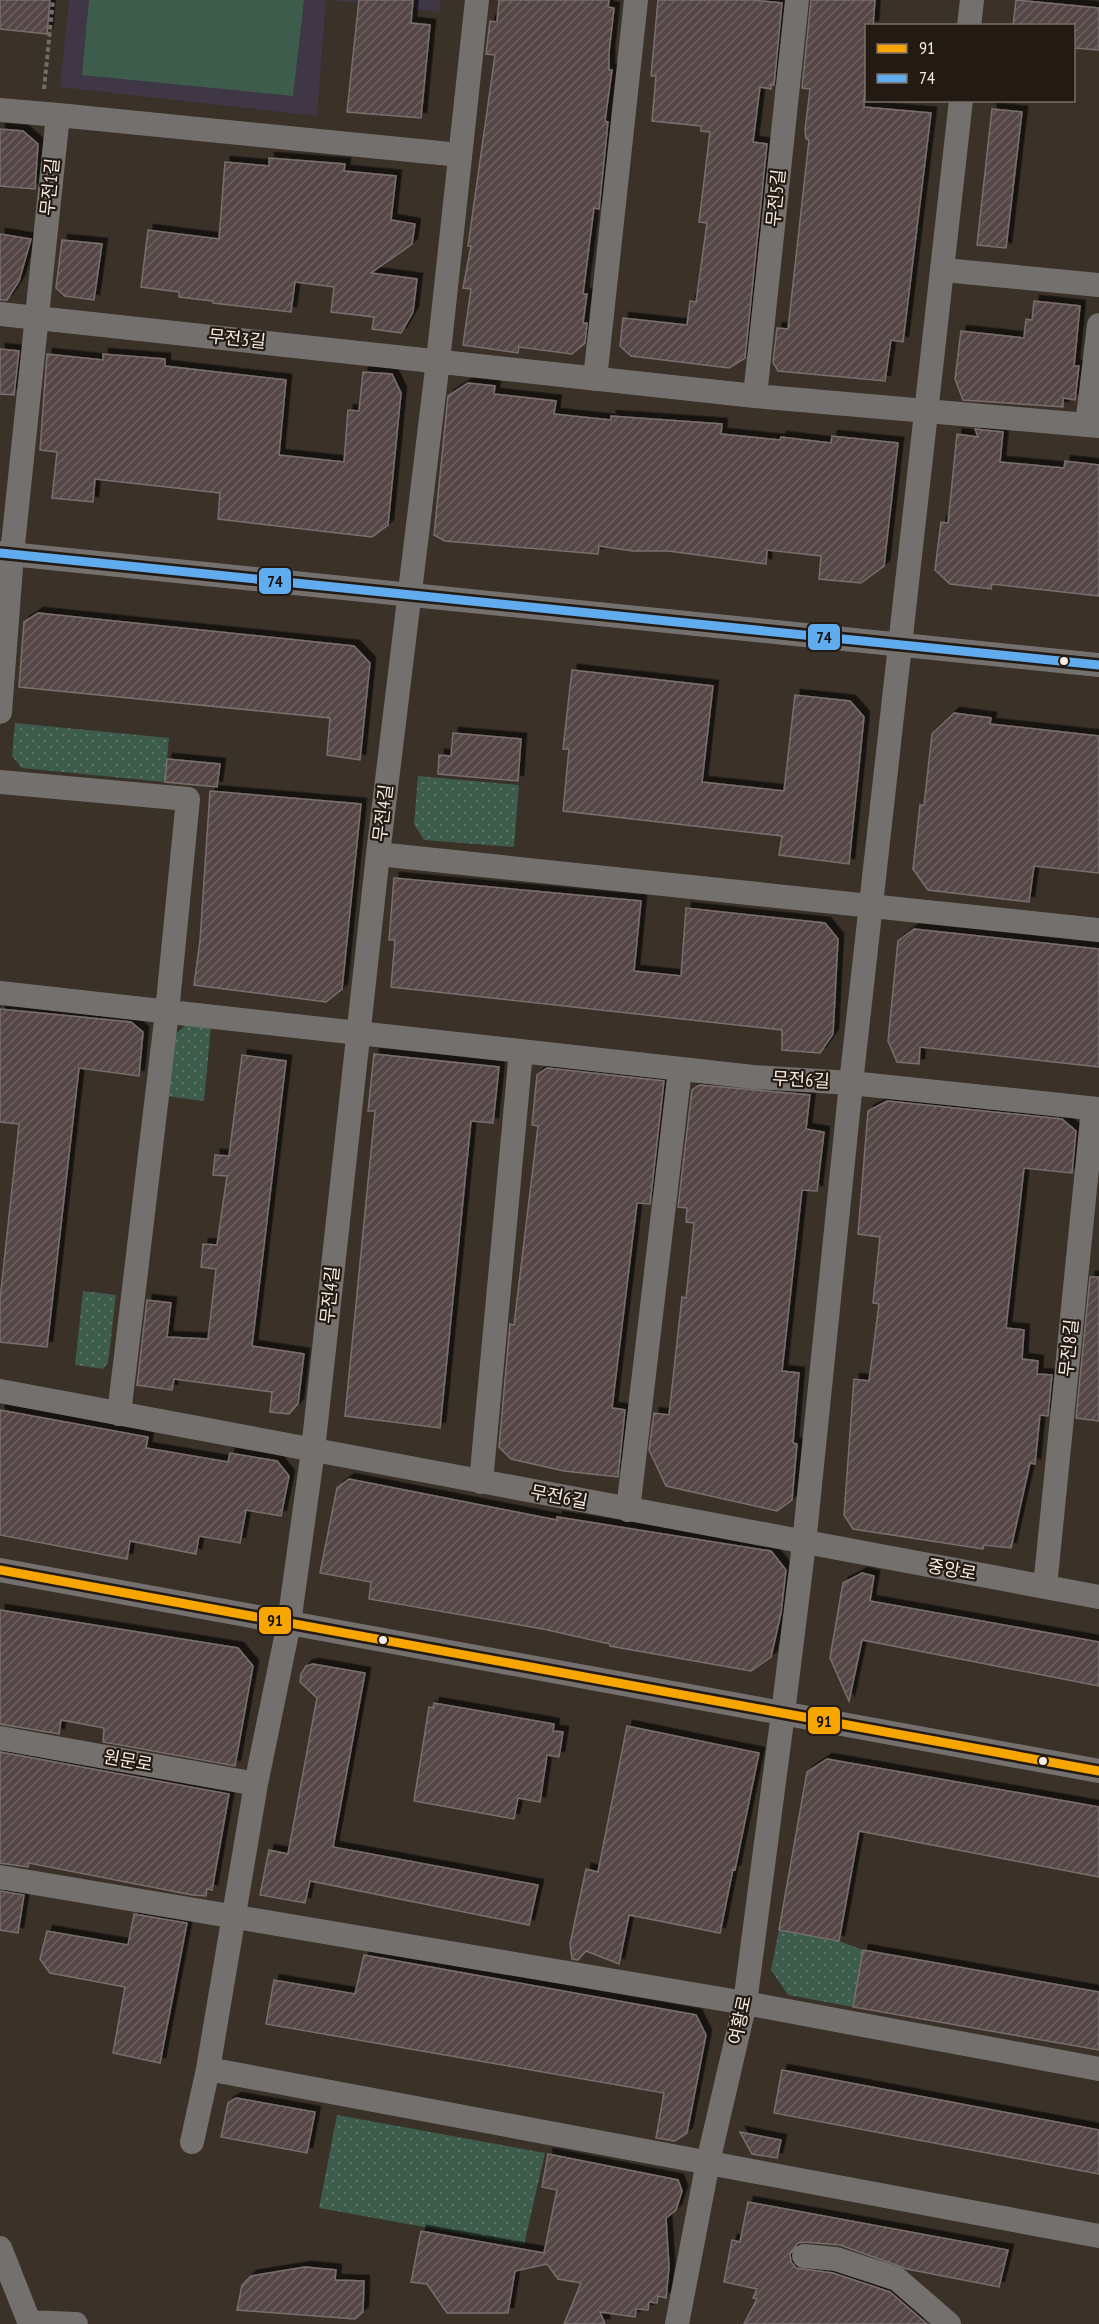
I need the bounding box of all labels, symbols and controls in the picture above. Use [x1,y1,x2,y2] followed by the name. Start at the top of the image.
[865,24,1075,102] legend
[919,36,935,59] text: 91
[919,66,935,89] text: 74
[35,157,64,217] street label: 무전1길
[761,168,790,228] street label: 무전5길
[207,324,267,353] street label: 무전3길
[258,567,292,595] line badge: 74
[267,571,283,591] text: 74
[807,623,841,651] line badge: 74
[816,627,832,647] text: 74
[1058,655,1070,667] unlabelled marker
[368,783,397,843] street label: 무전4길
[772,1067,830,1092] street label: 무전6길
[315,1265,344,1325] street label: 무전4길
[1054,1318,1083,1378] street label: 무전8길
[529,1480,590,1513] street label: 무전6길
[926,1554,979,1585] street label: 중앙로
[258,1606,292,1635] line badge: 91
[267,1610,283,1630] text: 91
[377,1634,389,1646] unlabelled marker
[807,1706,841,1735] line badge: 91
[816,1711,832,1731] text: 91
[102,1745,155,1776] street label: 원문로
[1037,1755,1049,1767] unlabelled marker
[723,1993,756,2047] street label: 여황로

